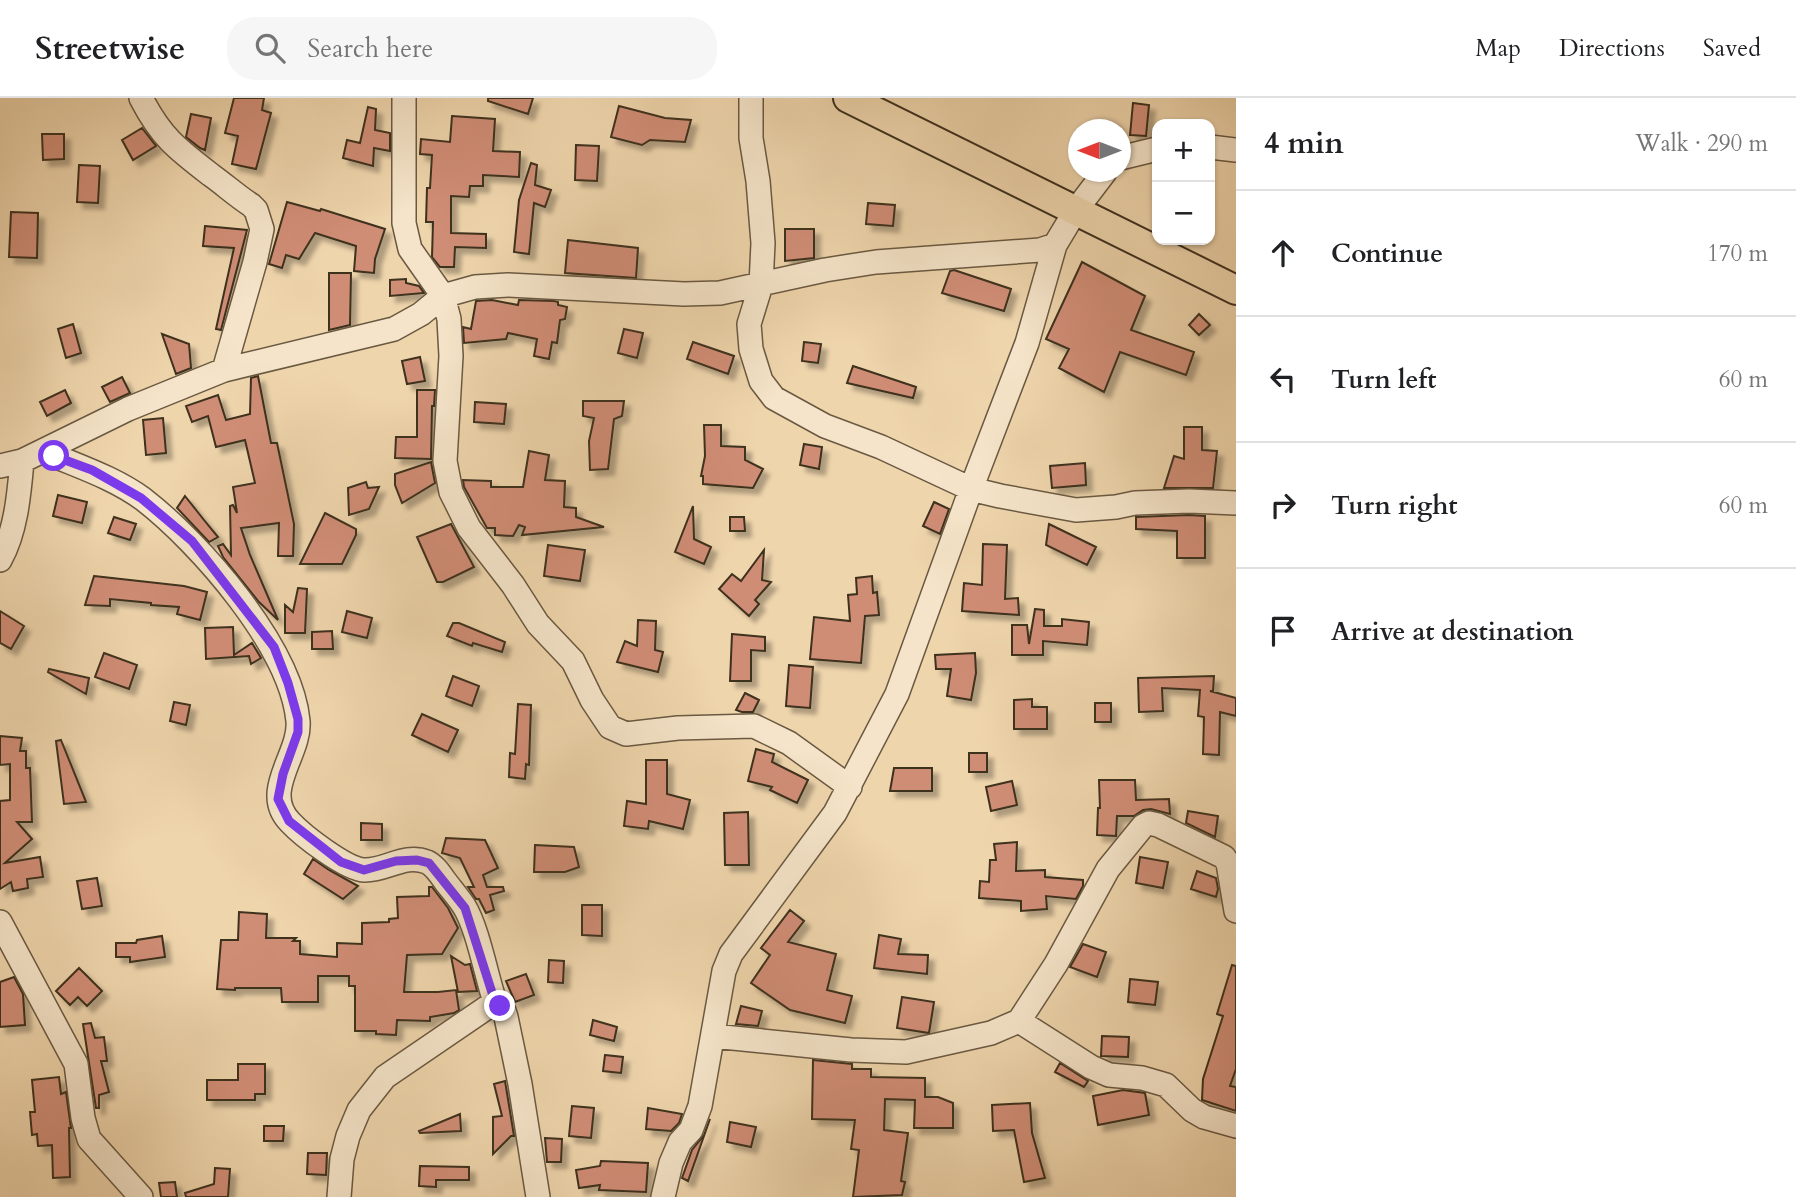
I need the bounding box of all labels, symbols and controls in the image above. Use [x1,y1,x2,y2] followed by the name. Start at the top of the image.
[227,17,717,80] search box
[35,26,185,71] text: Streetwise
[251,29,289,67] icon: search
[307,31,433,66] text: Search here
[1475,32,1521,65] text: Map
[1559,32,1665,65] text: Directions
[1703,32,1761,65] text: Saved
[1068,119,1131,182] north arrow
[1152,119,1215,245] map controls
[1152,119,1215,182] button: +
[1264,123,1344,164] text: 4 min
[1635,128,1768,159] text: Walk · 290 m
[1152,182,1215,245] button: −
[1264,234,1302,272] icon: ahead
[1331,236,1443,271] text: Continue
[1707,238,1768,269] text: 170 m
[1264,360,1302,398] icon: left
[1331,362,1436,397] text: Turn left
[1719,364,1768,395] text: 60 m
[38,440,69,471] route start
[1264,486,1302,524] icon: right
[1331,488,1458,523] text: Turn right
[1719,490,1768,521] text: 60 m
[1264,612,1302,650] icon: arrive
[1331,614,1574,649] text: Arrive at destination
[484,990,515,1021] route end

